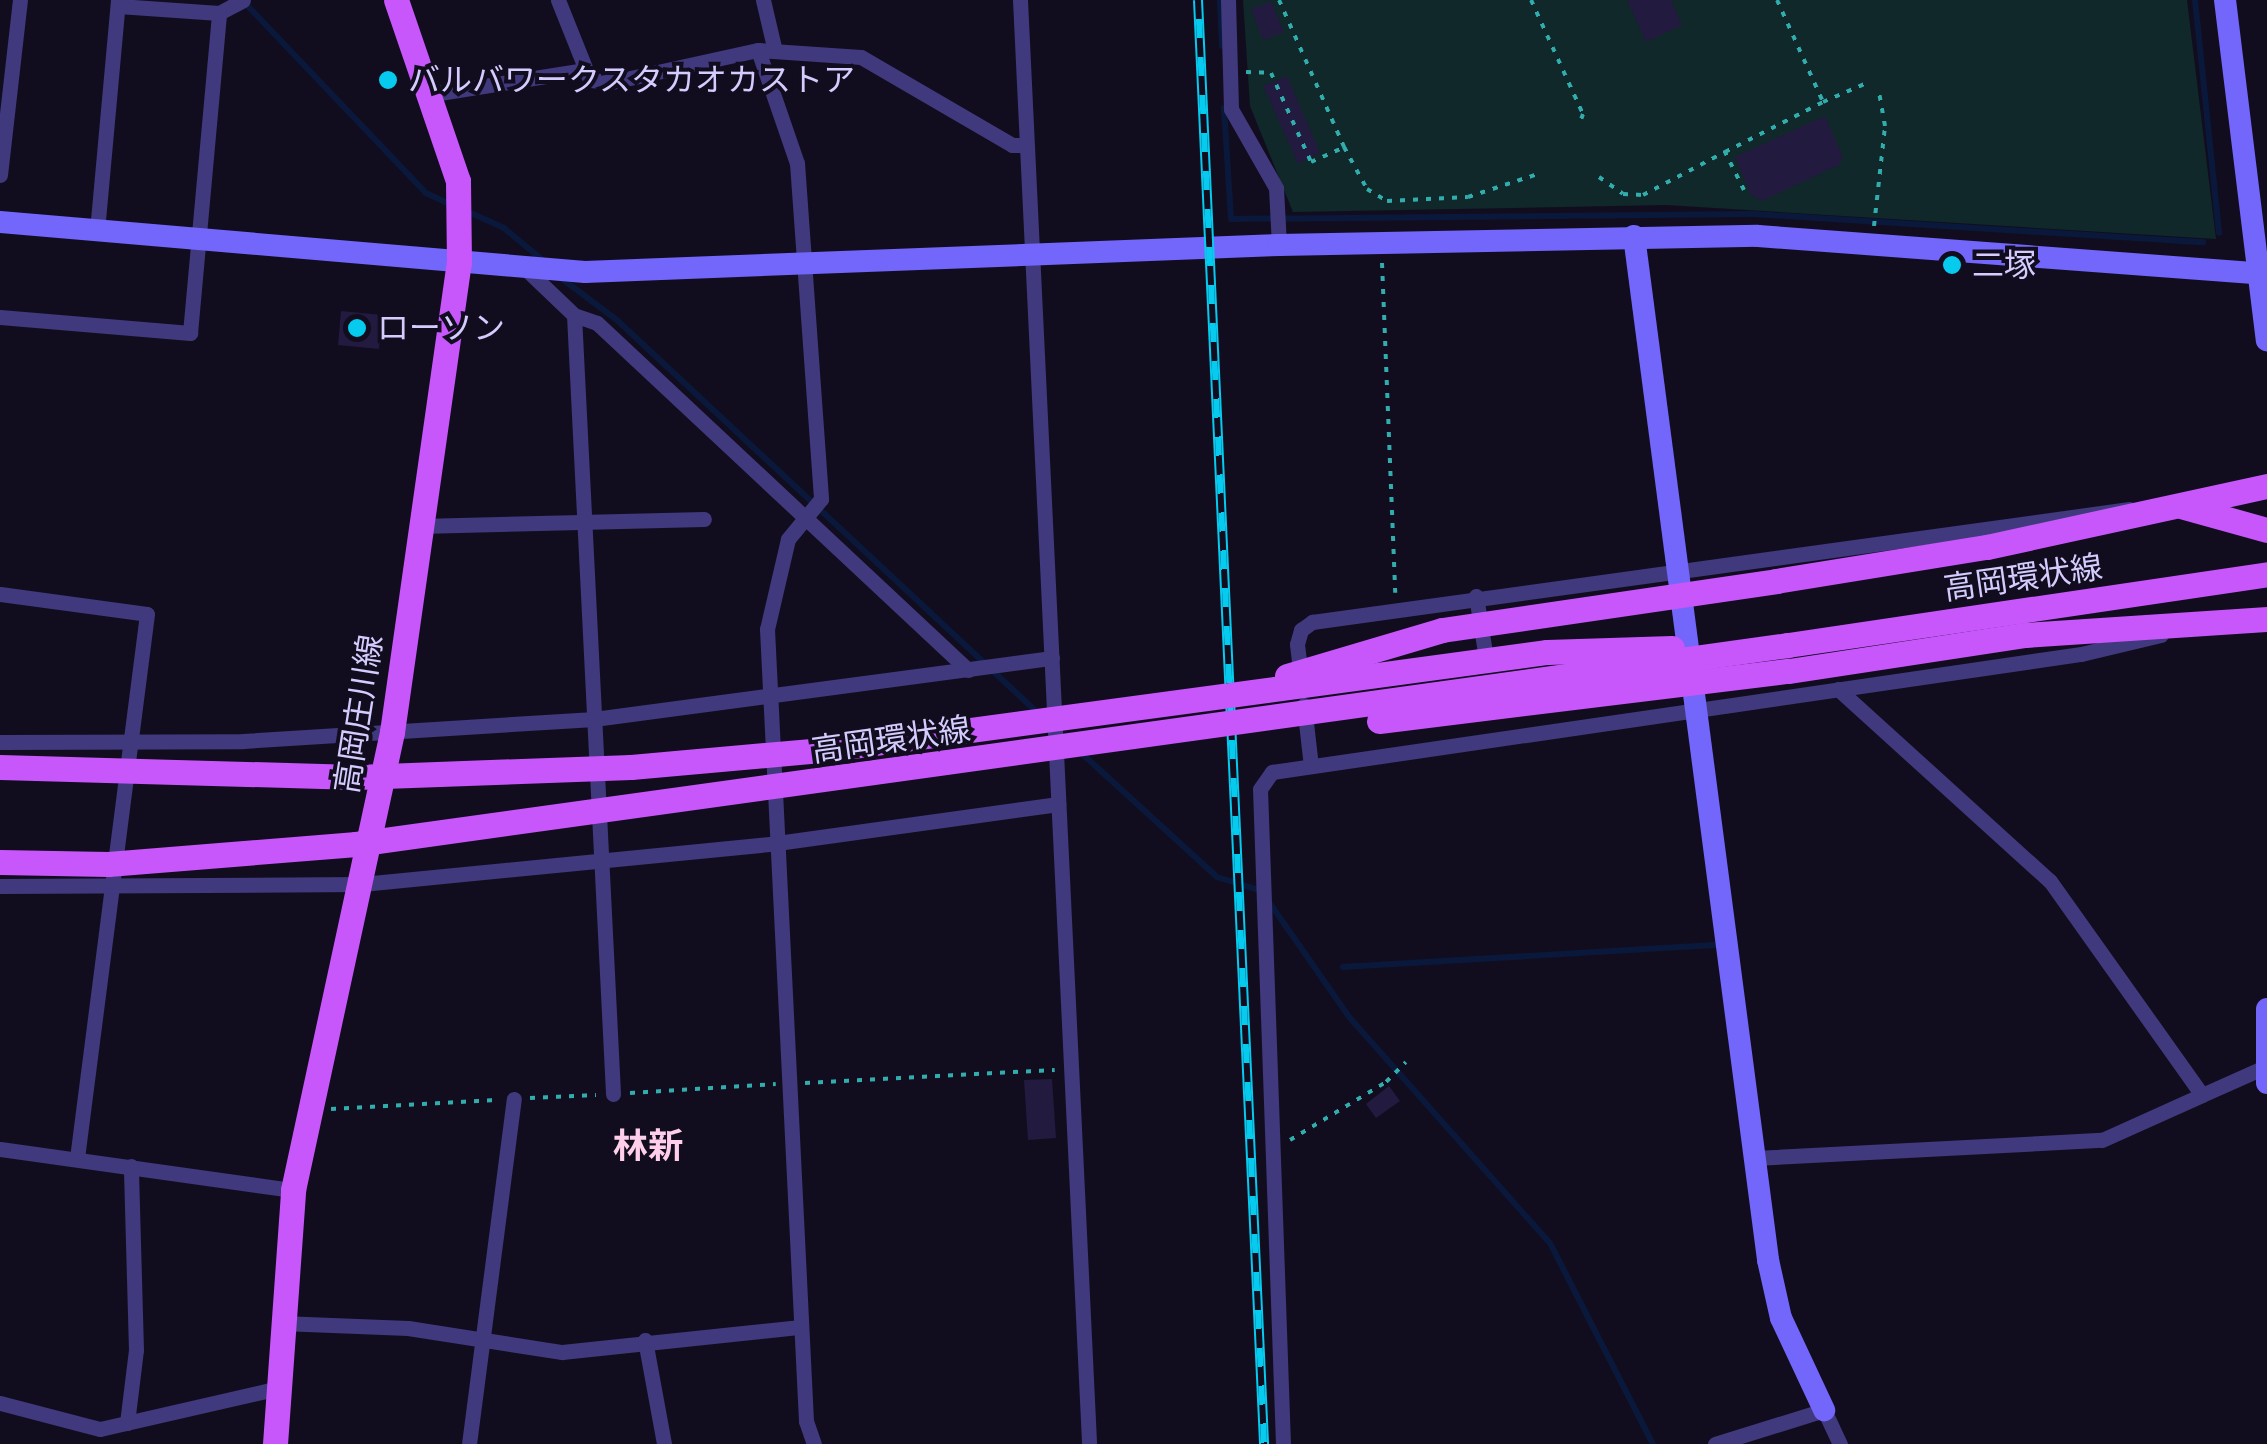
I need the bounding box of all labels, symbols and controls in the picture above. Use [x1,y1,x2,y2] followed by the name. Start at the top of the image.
[408,61,856,99] place label: バルバワークスタカオカストア
[377,69,399,91] marker: バルバワークスタカオカストア
[1972,246,2036,284] place label: 二塚
[1941,254,1963,276] marker: 二塚
[377,309,505,347] place label: ローソン
[346,317,368,339] marker: ローソン
[1941,548,2105,608] street label: 高岡環状線
[328,632,390,796] street label: 高岡庄川線
[809,710,973,770] street label: 高岡環状線
[613,1125,683,1167] district label: 林新

